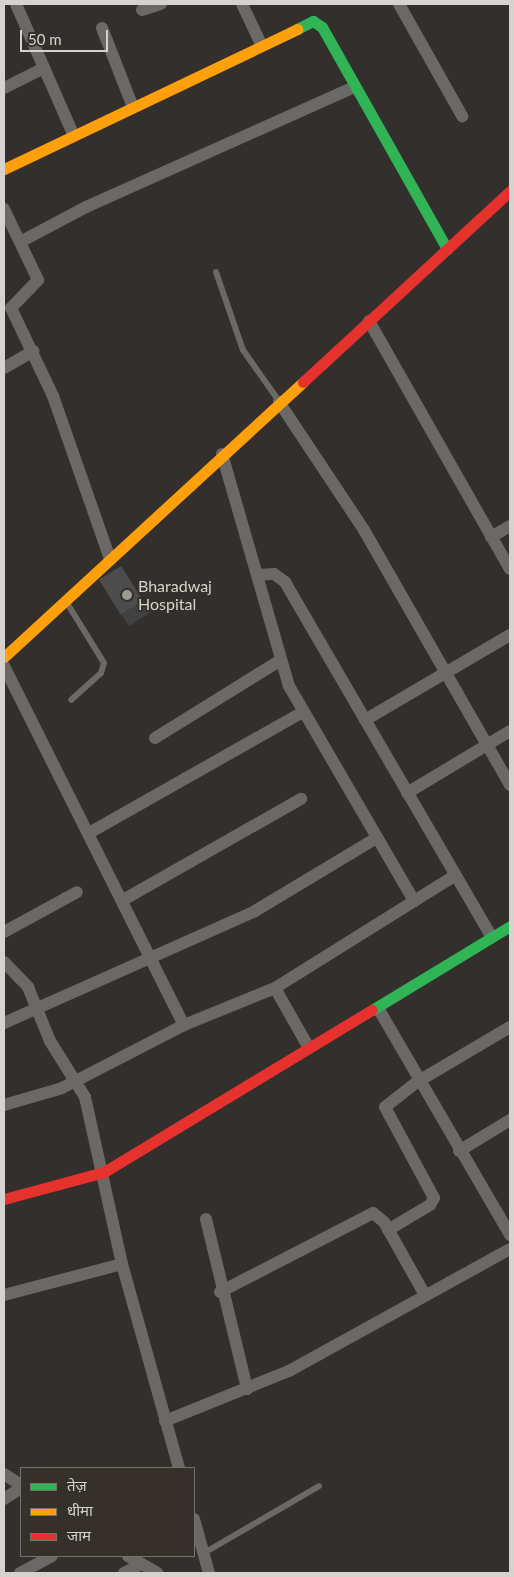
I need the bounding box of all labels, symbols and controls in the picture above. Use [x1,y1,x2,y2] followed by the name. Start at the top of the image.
[22,20,110,52] scale bar
[28,30,62,48] text: 50 m
[138,576,212,614] place label: Bharadwaj Hospital
[120,588,134,602] marker: Bharadwaj Hospital
[20,1467,195,1557] legend
[67,1476,87,1494] text: तेज़
[67,1501,93,1519] text: धीमा
[67,1526,91,1544] text: जाम

